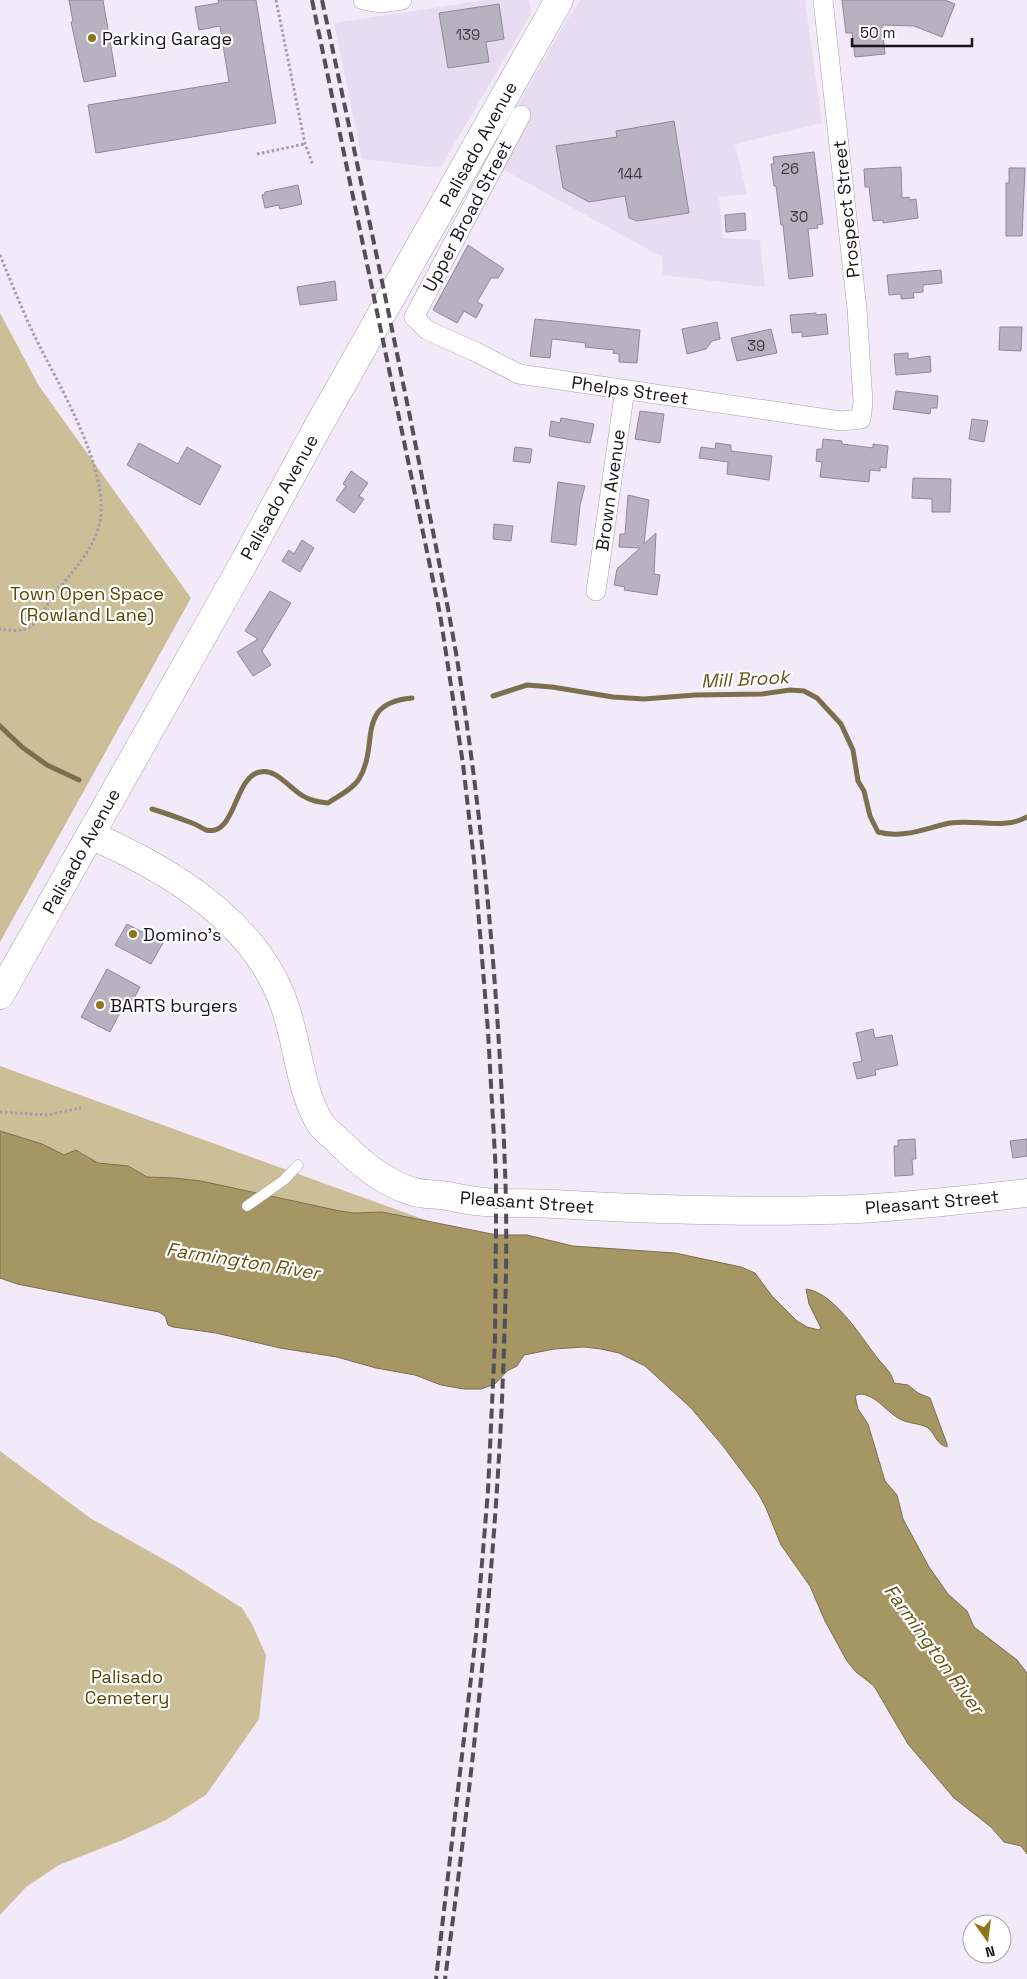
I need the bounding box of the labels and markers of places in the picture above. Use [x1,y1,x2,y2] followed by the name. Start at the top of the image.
[102,27,232,50] place label: Parking Garage
[86,32,98,44] marker: Parking Garage
[143,923,221,946] place label: Domino's
[127,928,139,940] marker: Domino's
[110,994,238,1017] place label: BARTS burgers
[94,999,106,1011] marker: BARTS burgers

